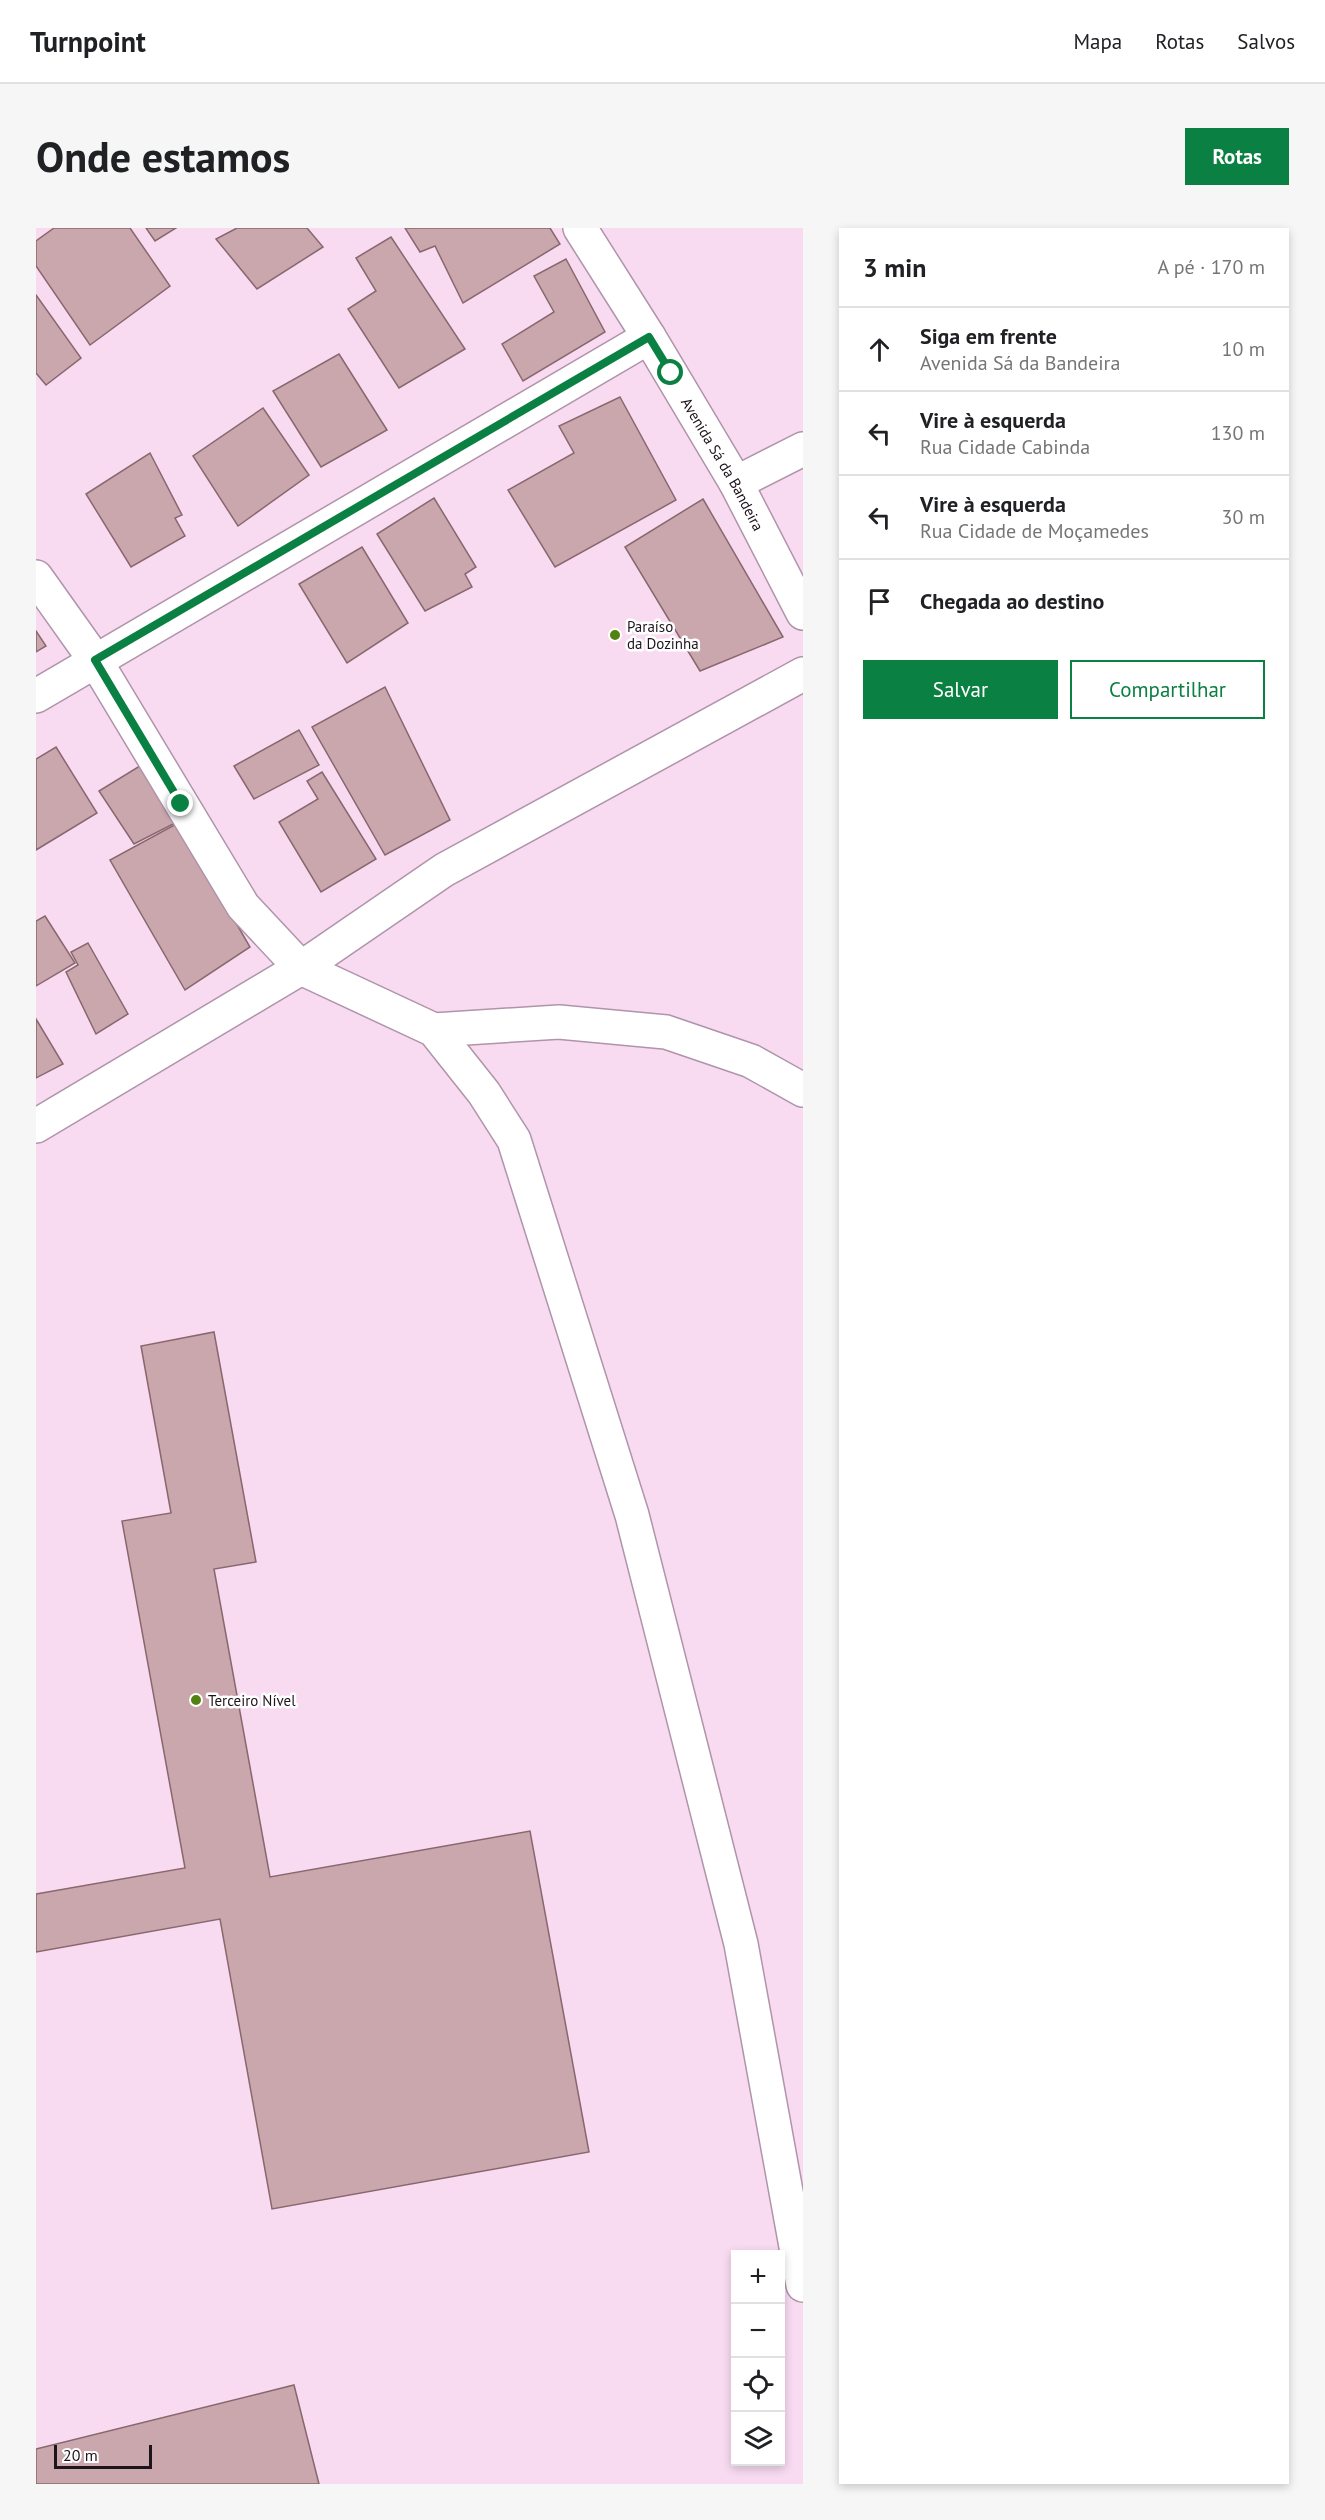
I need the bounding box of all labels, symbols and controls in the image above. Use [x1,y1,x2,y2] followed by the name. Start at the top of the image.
[30,23,146,60] text: Turnpoint
[1073,28,1122,55] text: Mapa
[1155,28,1204,55] text: Rotas
[1237,28,1295,55] text: Salvos
[1185,128,1289,185] button: Rotas
[36,129,290,184] text: Onde estamos
[863,251,926,284] text: 3 min
[1158,254,1265,280] text: A pé · 170 m
[920,322,1057,350] text: Siga em frente
[863,333,896,366] icon: ahead
[1222,336,1265,362] text: 10 m
[920,350,1120,376] text: Avenida Sá da Bandeira
[657,359,683,385] route start
[678,394,768,534] street label: Avenida Sá da Bandeira
[920,406,1066,434] text: Vire à esquerda
[863,417,896,450] icon: left
[1211,420,1265,446] text: 130 m
[920,434,1090,460] text: Rua Cidade Cabinda
[920,490,1066,518] text: Vire à esquerda
[863,501,896,534] icon: left
[1222,504,1265,530] text: 30 m
[920,518,1149,544] text: Rua Cidade de Moçamedes
[863,585,896,618] icon: arrive
[920,587,1104,615] text: Chegada ao destino
[627,617,699,653] place label: Paraíso da Dozinha
[608,628,622,642] marker: Paraíso da Dozinha
[863,660,1058,719] button: Salvar
[1070,660,1265,719] button: Compartilhar
[167,790,193,816] route end
[208,1691,296,1710] place label: Terceiro Nível
[189,1693,203,1707] marker: Terceiro Nível
[731,2250,785,2466] map controls
[731,2250,785,2304] button: +
[731,2304,785,2358] button: −
[731,2358,785,2412] button: locate
[731,2412,785,2466] button: layers
[54,2442,152,2470] scale bar
[63,2445,98,2465] text: 20 m

